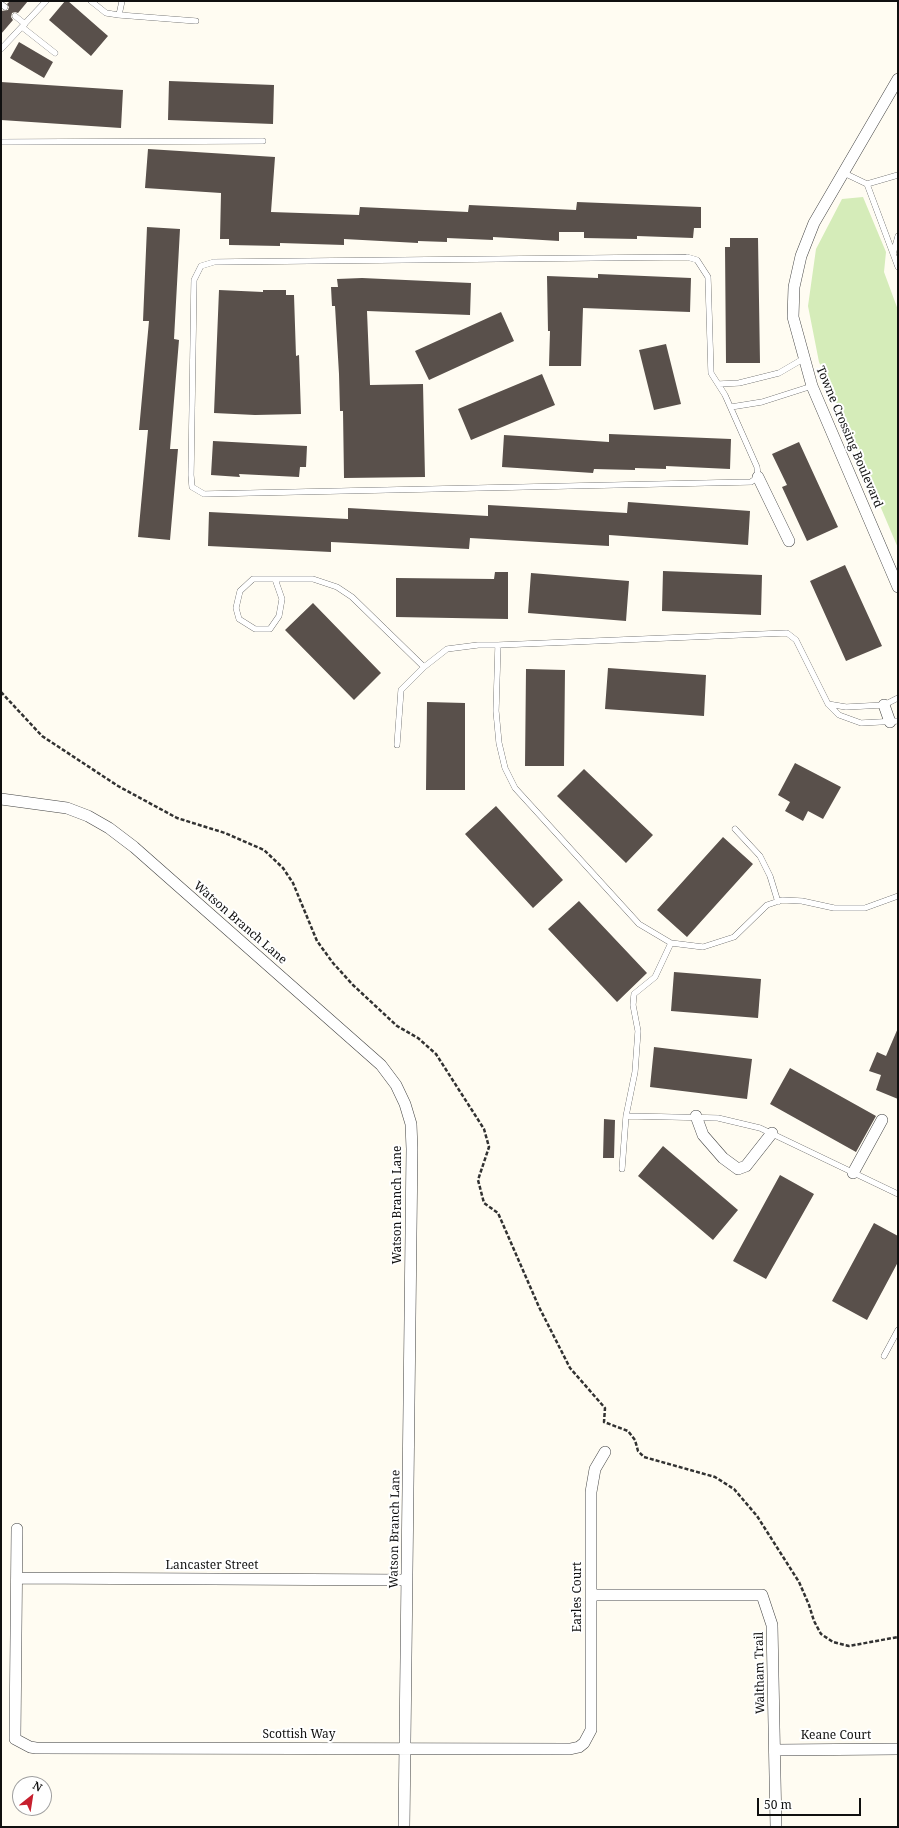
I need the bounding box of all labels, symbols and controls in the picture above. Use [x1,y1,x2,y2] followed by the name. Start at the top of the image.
[813,364,885,510] street label: Towne Crossing Boulevard
[190,879,290,967] street label: Watson Branch Lane
[391,1146,405,1264] street label: Watson Branch Lane
[387,1470,403,1588] street label: Watson Branch Lane
[166,1559,258,1573] street label: Lancaster Street
[571,1562,585,1632] street label: Earles Court
[752,1632,768,1714] street label: Waltham Trail
[263,1728,335,1742] street label: Scottish Way
[801,1729,871,1743] street label: Keane Court
[12,1776,52,1816] north arrow
[30,1777,45,1795] text: N
[759,1790,863,1816] scale bar
[764,1796,792,1813] text: 50 m

